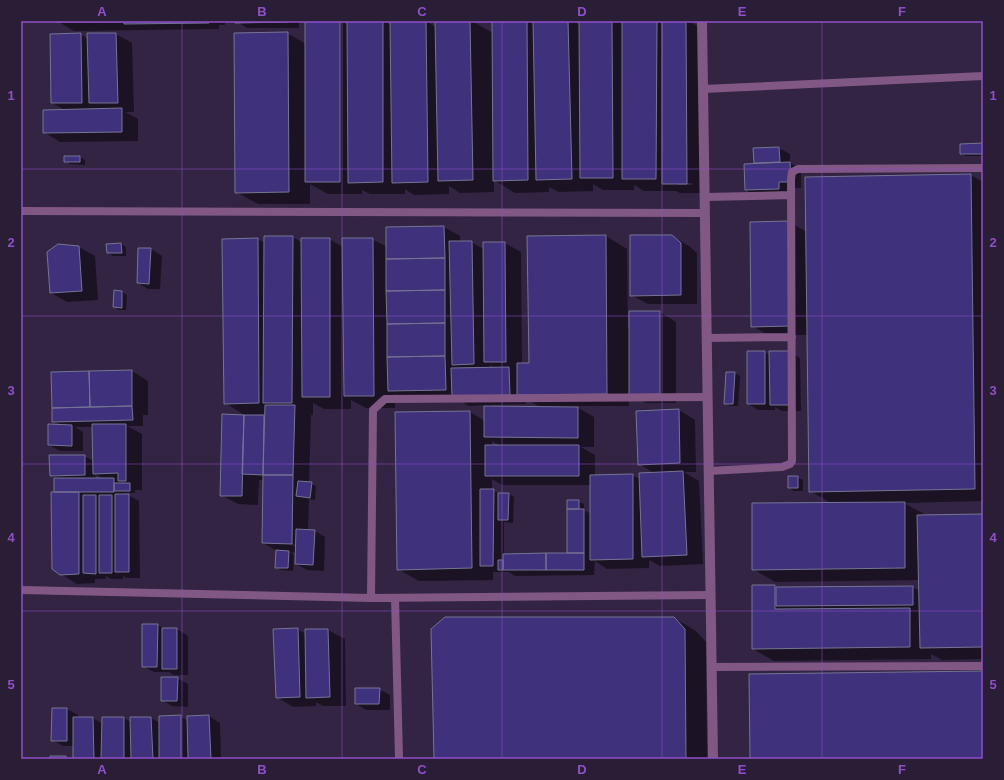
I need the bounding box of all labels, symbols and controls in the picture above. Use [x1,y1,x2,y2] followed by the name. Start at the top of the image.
[97,4,107,19] text: A
[257,4,267,19] text: B
[417,4,427,19] text: C
[577,4,587,19] text: D
[738,4,747,19] text: E
[898,4,906,19] text: F
[7,88,15,103] text: 1
[989,88,997,103] text: 1
[7,235,15,250] text: 2
[989,235,997,250] text: 2
[7,383,15,398] text: 3
[989,383,997,398] text: 3
[7,530,15,545] text: 4
[989,530,997,545] text: 4
[7,677,15,692] text: 5
[989,677,997,692] text: 5
[97,762,107,777] text: A
[257,762,267,777] text: B
[417,762,427,777] text: C
[577,762,587,777] text: D
[738,762,747,777] text: E
[898,762,906,777] text: F

